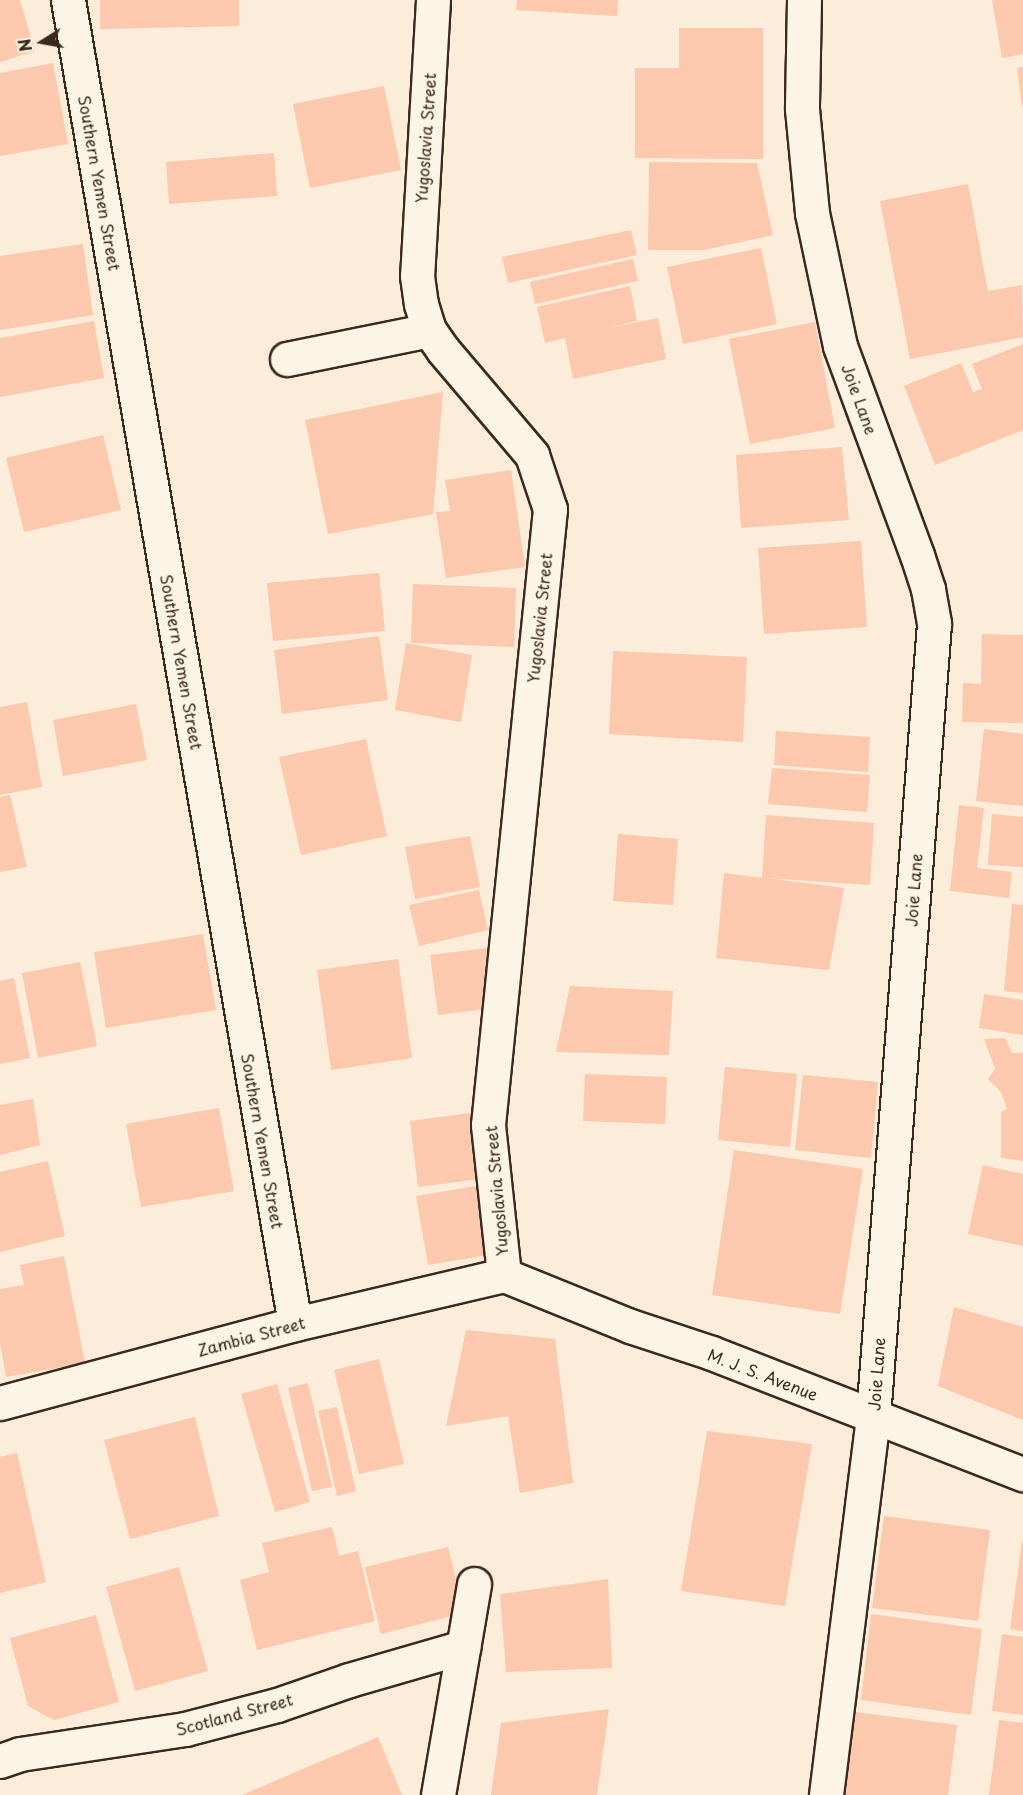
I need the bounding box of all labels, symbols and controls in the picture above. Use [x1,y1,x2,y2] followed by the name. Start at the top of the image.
[12,12,72,72] north arrow
[11,37,37,54] text: N
[411,72,439,204] street label: Yugoslavia Street
[75,93,125,273] street label: Southern Yemen Street
[838,361,882,437] street label: Joie Lane
[523,552,555,684] street label: Yugoslavia Street
[157,572,207,752] street label: Southern Yemen Street
[901,853,925,927] street label: Joie Lane
[238,1051,288,1231] street label: Southern Yemen Street
[481,1125,511,1257] street label: Yugoslavia Street
[195,1312,307,1360] street label: Zambia Street
[864,1337,888,1411] street label: Joie Lane
[705,1344,821,1404] street label: M. J. S. Avenue
[173,1689,295,1739] street label: Scotland Street

